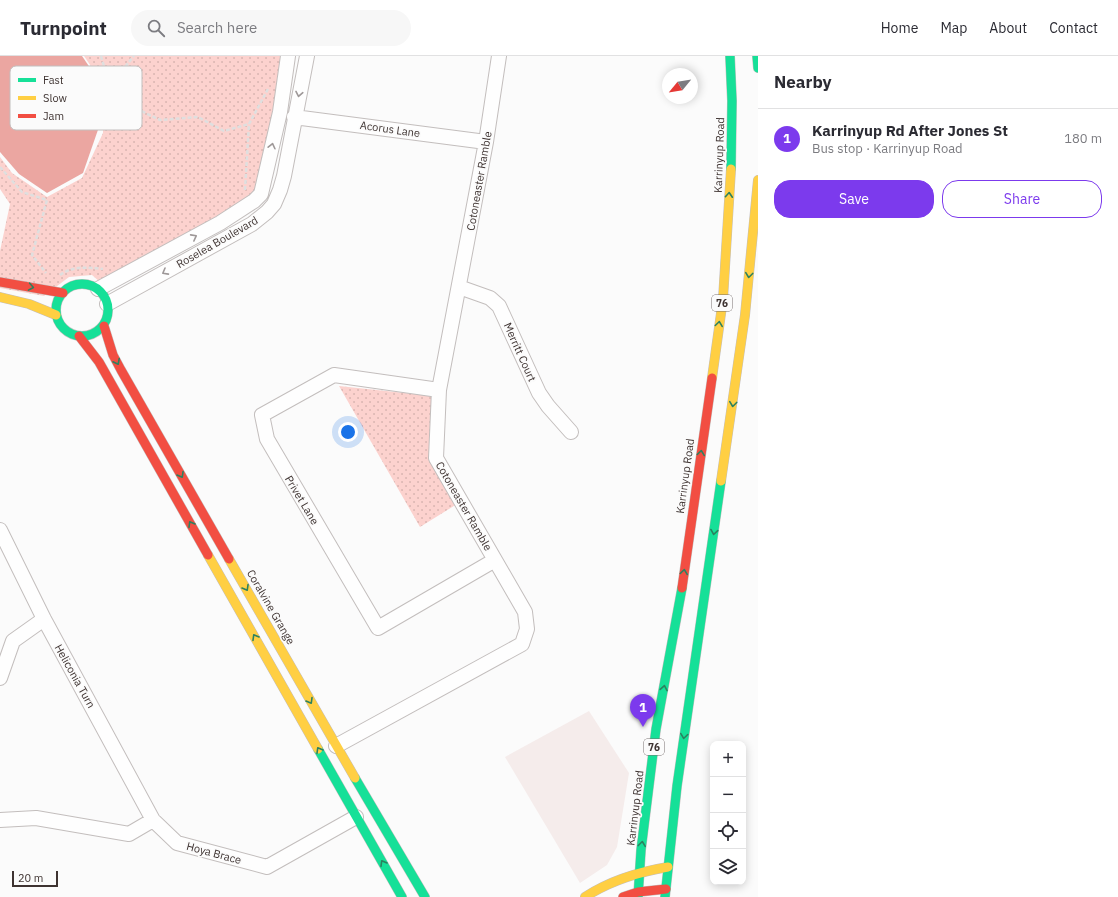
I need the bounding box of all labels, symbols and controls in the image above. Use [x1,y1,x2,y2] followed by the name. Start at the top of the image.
[131,10,411,46] search box
[20,16,107,40] text: Turnpoint
[145,17,167,39] icon: search
[177,18,257,37] text: Search here
[881,19,918,37] text: Home
[940,19,967,37] text: Map
[989,19,1027,37] text: About
[1049,19,1098,37] text: Contact
[10,66,142,130] legend
[662,68,698,104] north arrow
[774,71,832,93] text: Nearby
[43,73,64,87] text: Fast
[43,91,67,105] text: Slow
[295,91,303,97] one-way arrow
[43,109,64,123] text: Jam
[711,117,727,193] street label: Karrinyup Road
[359,118,421,140] street label: Acorus Lane
[812,121,1008,140] text: Karrinyup Rd After Jones St
[463,130,495,232] street label: Cotoneaster Ramble
[783,130,791,147] text: 1
[1064,130,1102,147] text: 180 m
[812,140,963,157] text: Bus stop · Karrinyup Road
[268,142,276,149] one-way arrow
[774,180,934,218] button: Save
[942,180,1102,218] button: Share
[725,192,734,198] one-way arrow
[174,213,260,271] street label: Roselea Boulevard
[189,234,197,242] one-way arrow
[162,268,169,275] one-way arrow
[745,272,754,278] one-way arrow
[28,283,35,291] one-way arrow
[712,295,732,311] road number: 76
[501,320,539,384] street label: Merritt Court
[714,321,723,327] one-way arrow
[112,358,120,366] one-way arrow
[729,401,738,407] one-way arrow
[338,422,358,442] your location
[673,438,697,514] street label: Karrinyup Road
[696,450,705,456] one-way arrow
[433,459,495,553] street label: Cotoneaster Ramble
[177,471,184,478] one-way arrow
[282,473,322,527] street label: Privet Lane
[188,521,195,528] one-way arrow
[710,529,719,535] one-way arrow
[244,567,298,647] street label: Coralvine Grange
[679,569,688,575] one-way arrow
[241,584,248,591] one-way arrow
[252,634,260,641] one-way arrow
[52,642,98,710] street label: Heliconia Turn
[659,685,668,691] one-way arrow
[630,694,656,727] pin: 1
[306,697,313,704] one-way arrow
[680,733,689,739] one-way arrow
[644,739,664,755] road number: 76
[710,741,746,885] map controls
[710,741,746,777] button: +
[317,747,324,754] one-way arrow
[623,770,647,846] street label: Karrinyup Road
[710,777,746,813] button: −
[710,813,746,849] button: locate
[185,839,243,867] street label: Hoya Brace
[637,841,646,847] one-way arrow
[710,849,746,885] button: layers
[380,860,387,867] one-way arrow
[12,869,58,888] scale bar
[18,871,43,885] text: 20 m

